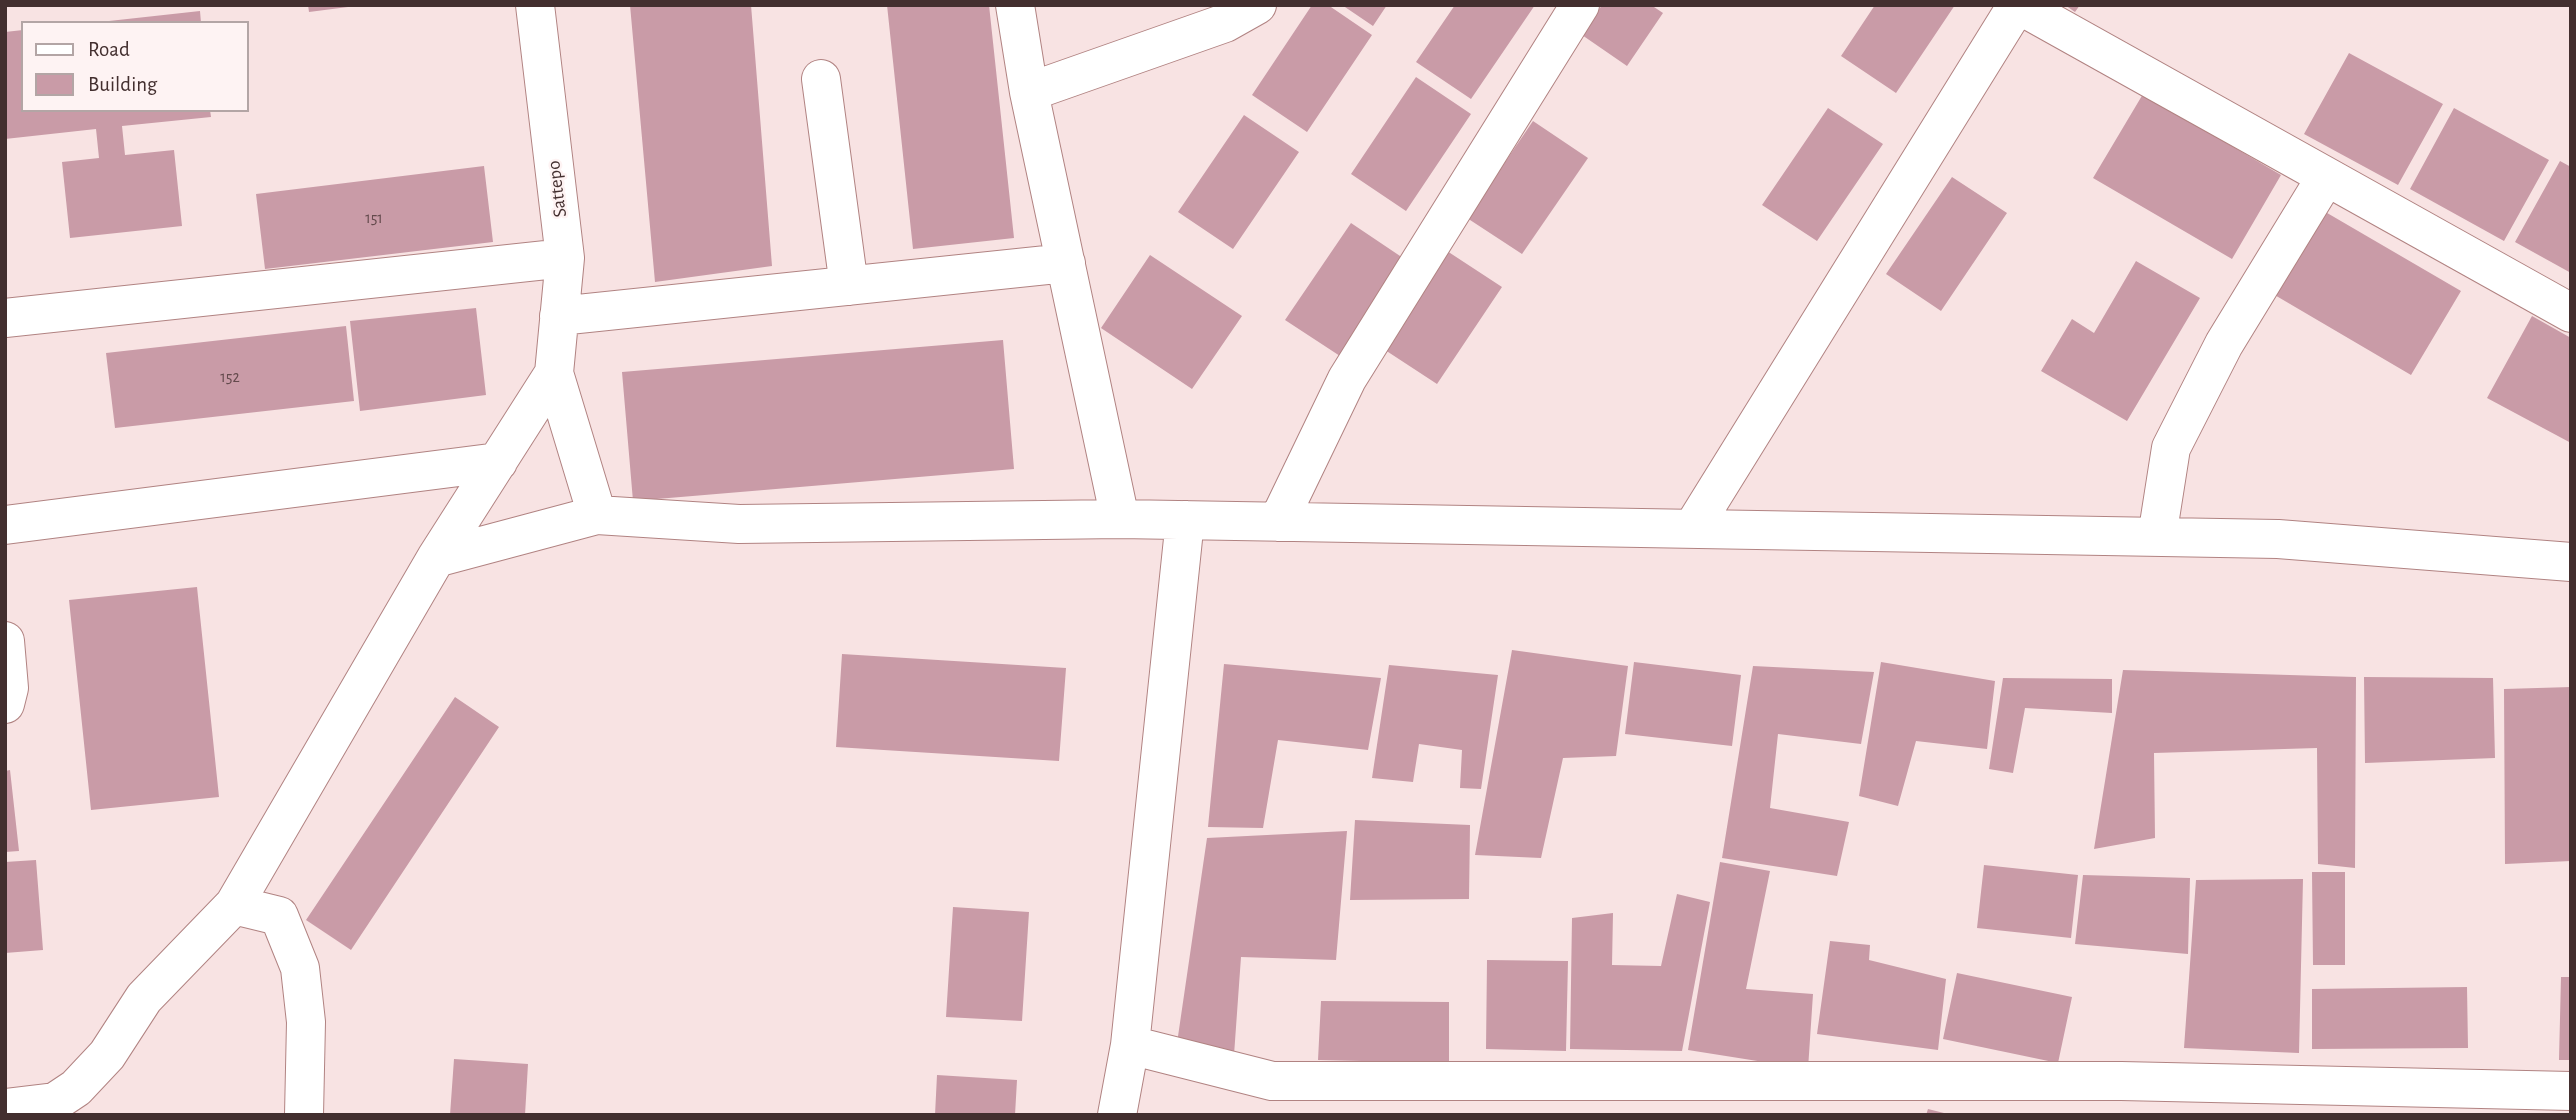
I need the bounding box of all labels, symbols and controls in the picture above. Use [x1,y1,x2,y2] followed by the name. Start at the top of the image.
[21,21,248,112] legend
[88,39,130,60] text: Road
[88,74,157,95] text: Building
[542,159,572,219] street label: Sattepo
[365,208,383,228] house number: 151
[220,367,240,387] house number: 152

